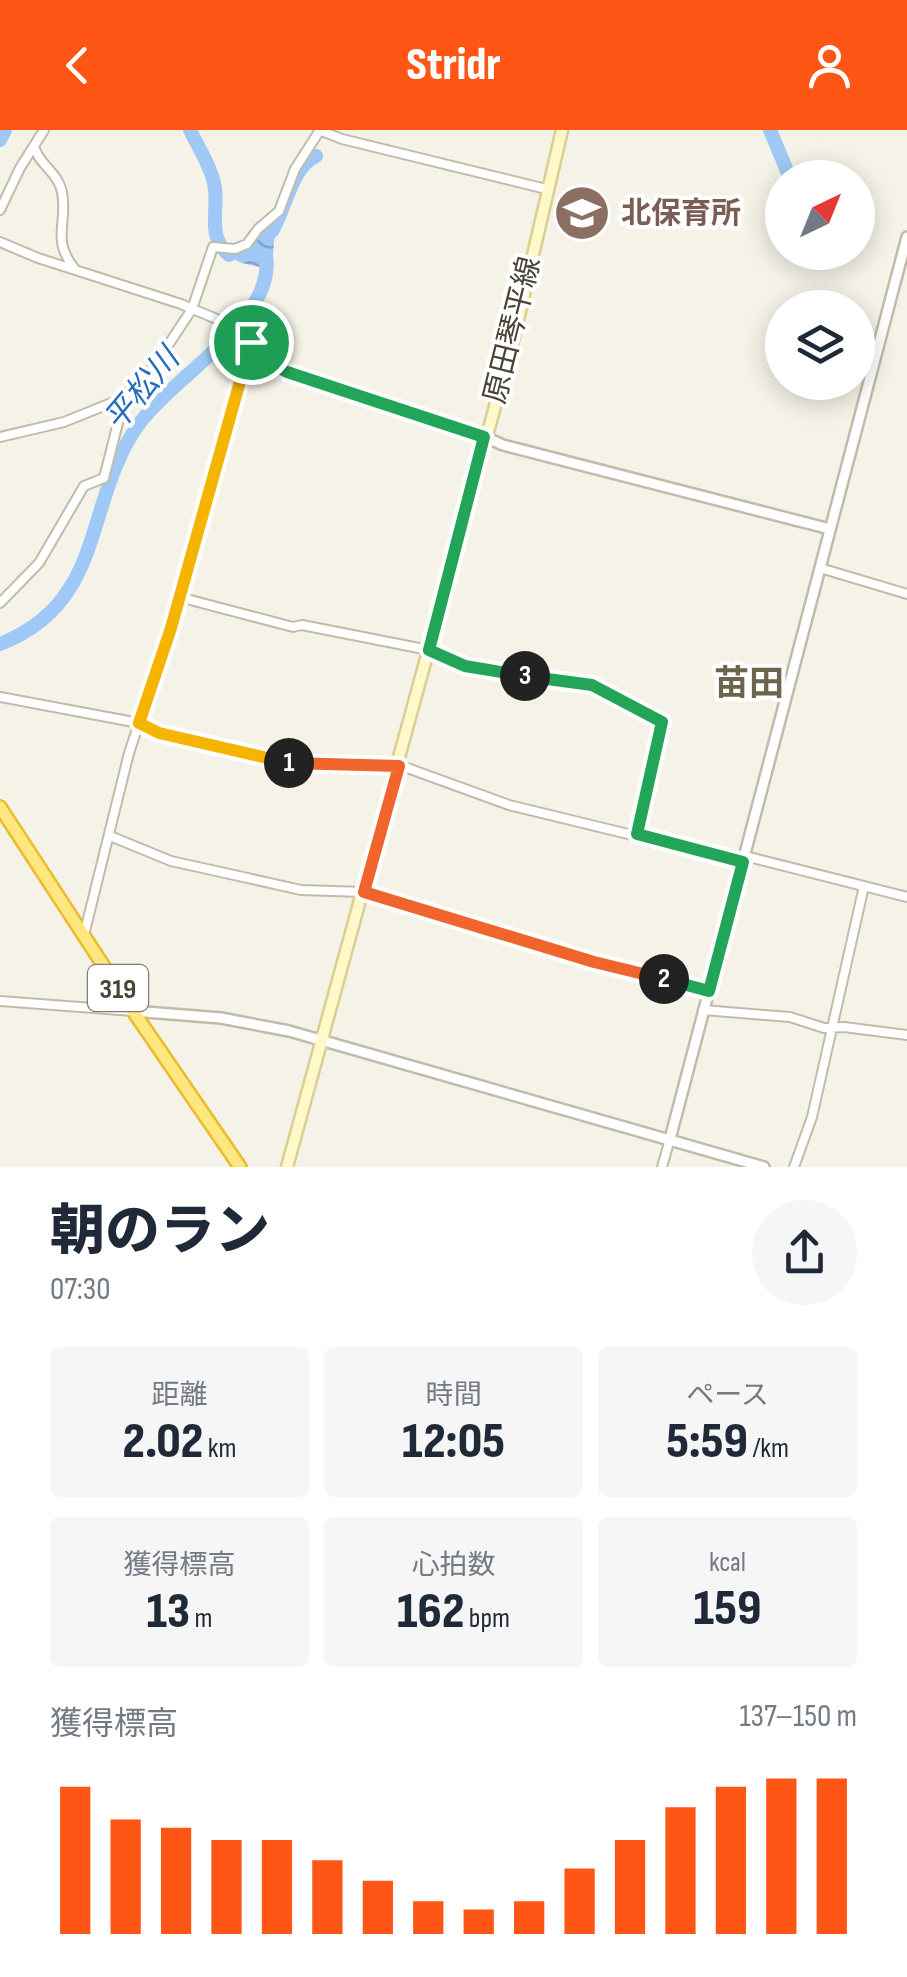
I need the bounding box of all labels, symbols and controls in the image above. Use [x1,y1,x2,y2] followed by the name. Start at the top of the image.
[50,38,105,93] icon: back
[406,38,501,93] text: Stridr
[802,38,857,93] icon: person
[765,160,875,270] north arrow
[765,160,875,400] map controls
[552,183,612,243] school or university icon: 北保育所
[621,196,741,232] place label: 北保育所
[477,253,549,407] street label: 原田琴平線
[765,290,875,400] button: layers
[209,300,294,385] pin
[224,315,279,370] icon: arrive
[96,338,190,439] water label: 平松川
[500,651,550,701] pin: 3
[519,659,531,692] text: 3
[714,663,784,706] district label: 苗田
[264,738,314,788] pin: 1
[284,746,294,779] text: 1
[639,954,689,1004] pin: 2
[658,962,670,995] text: 2
[88,965,148,1011] road number: 319
[50,1199,270,1266] text: 朝のラン
[752,1200,857,1305] button: share
[50,1270,111,1309] text: 07:30
[151,1379,208,1412] text: 距離
[425,1379,482,1412] text: 時間
[686,1379,769,1412] text: ペース
[123,1412,203,1472] text: 2.02
[402,1412,505,1472] text: 12:05
[666,1412,748,1472] text: 5:59
[203,1432,236,1465] text: km
[748,1432,789,1465] text: /km
[709,1546,746,1579] text: kcal
[123,1549,236,1582] text: 獲得標高
[411,1549,496,1582] text: 心拍数
[694,1579,761,1639] text: 159
[147,1582,190,1642] text: 13
[397,1582,464,1642] text: 162
[190,1602,213,1635] text: m
[464,1602,510,1635] text: bpm
[739,1697,857,1736] text: 137–150 m
[50,1705,178,1744] text: 獲得標高

